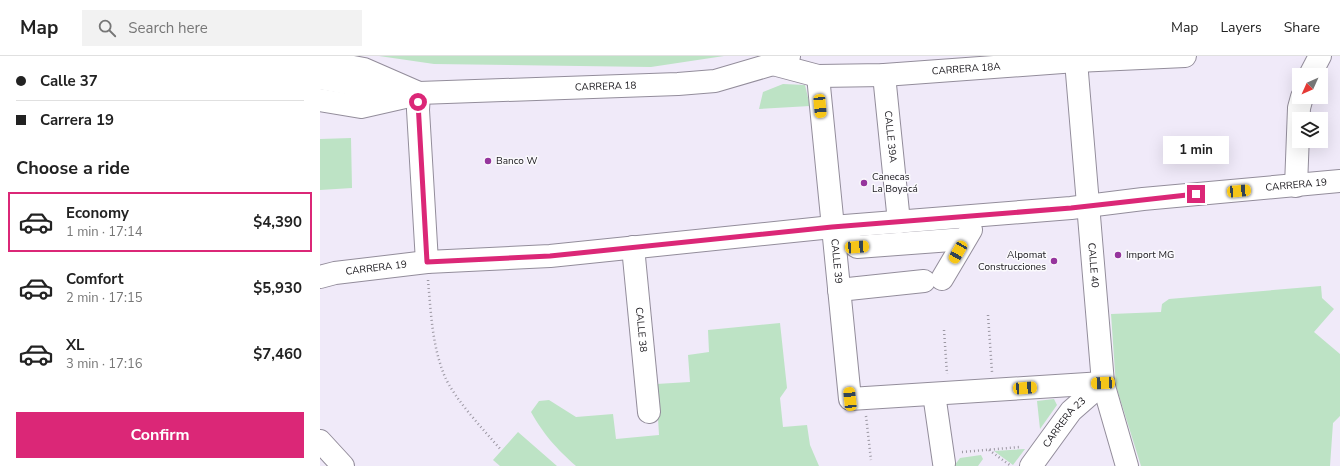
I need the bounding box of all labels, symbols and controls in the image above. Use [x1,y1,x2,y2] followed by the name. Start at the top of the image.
[82,10,362,46] search box
[20,15,58,41] text: Map
[96,17,118,39] icon: search
[128,18,208,38] text: Search here
[1171,18,1198,37] text: Map
[1220,18,1262,37] text: Layers
[1284,18,1320,37] text: Share
[931,59,1002,78] street label: CARRERA 18A
[1292,68,1328,104] north arrow
[1292,68,1328,148] map controls
[40,71,98,91] text: Calle 37
[575,78,637,95] street label: CARRERA 18
[409,93,427,111] route start
[813,94,827,118] car
[40,110,114,130] text: Carrera 19
[881,110,900,164] street label: CALLE 39A
[1292,112,1328,148] button: layers
[1163,136,1229,164] callout: 1 min
[1179,141,1213,159] text: 1 min
[496,154,537,168] place label: Banco W
[16,156,130,180] text: Choose a ride
[483,156,493,166] marker: Banco W
[872,170,918,196] place label: Canecas La Boyacá
[1265,175,1328,195] street label: CARRERA 19
[859,178,869,188] marker: Canecas La Boyacá
[1227,184,1251,198] car
[1187,185,1205,203] route end
[66,203,129,223] text: Economy
[18,204,54,240] icon: car
[253,212,302,232] text: $4,390
[66,223,142,241] text: 1 min · 17:14
[827,238,846,284] street label: CALLE 39
[947,239,969,265] car
[845,240,869,254] car
[1084,242,1102,288] street label: CALLE 40
[978,248,1047,274] place label: Alpomat Construcciones
[1126,248,1174,262] place label: Import MG
[1113,250,1123,260] marker: Import MG
[1049,256,1059,266] marker: Alpomat Construcciones
[345,257,408,279] street label: CARRERA 19
[66,269,123,289] text: Comfort
[18,270,54,306] icon: car
[253,278,302,298] text: $5,930
[66,289,142,307] text: 2 min · 17:15
[632,306,650,353] street label: CALLE 38
[66,335,85,355] text: XL
[18,336,54,372] icon: car
[253,344,302,364] text: $7,460
[66,355,142,373] text: 3 min · 17:16
[1091,376,1115,390] car
[1013,381,1037,395] car
[843,386,857,412] car
[1040,394,1089,451] street label: CARRERA 23
[16,412,304,458] button: Confirm

